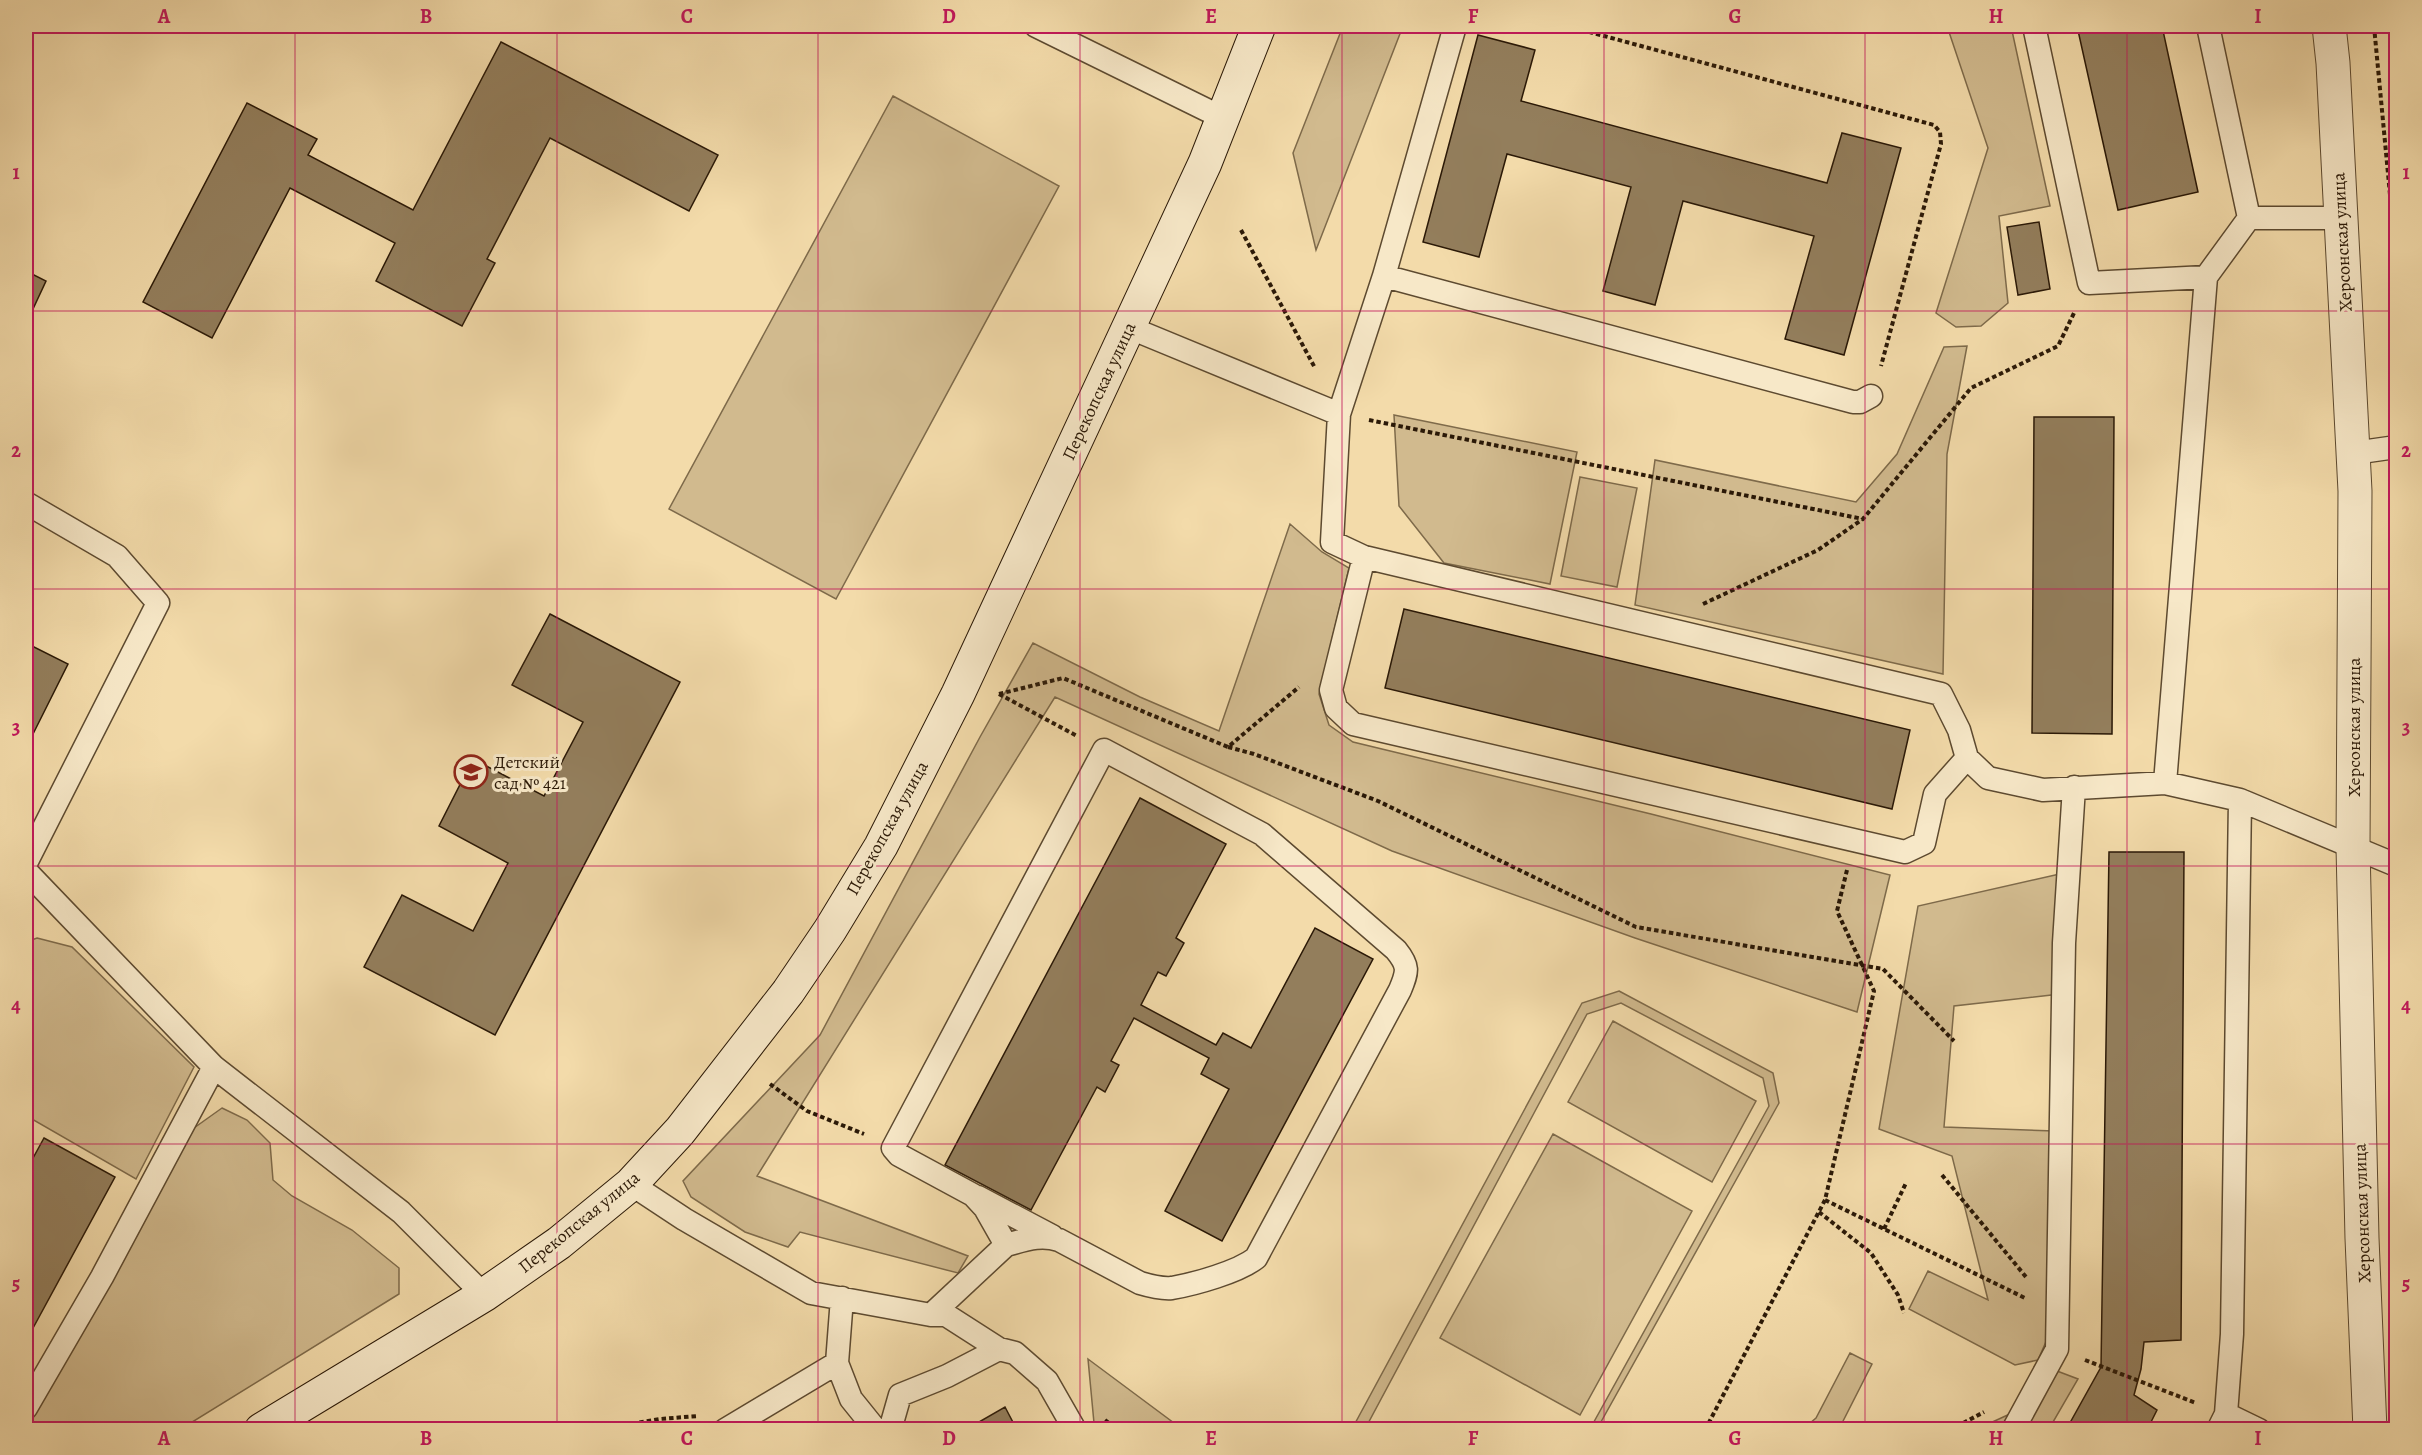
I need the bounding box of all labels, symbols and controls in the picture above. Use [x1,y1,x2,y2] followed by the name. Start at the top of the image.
[157,3,171,30] text: A
[420,3,432,30] text: B
[681,3,693,30] text: C
[942,3,956,30] text: D
[1205,3,1217,30] text: E
[1468,3,1479,30] text: F
[1728,3,1742,30] text: G
[1989,3,2004,30] text: H
[2254,3,2262,30] text: I
[12,159,20,186] text: 1
[2402,159,2410,186] text: 1
[2326,171,2358,312] street label: Херсонская улица
[1056,317,1142,464] street label: Перекопская улица
[11,437,21,464] text: 2
[2401,437,2411,464] text: 2
[2342,657,2366,797] street label: Херсонская улица
[12,714,20,741] text: 3
[2402,714,2410,741] text: 3
[494,750,566,795] place label: Детский сад № 421
[453,754,489,790] school or university icon: Детский сад № 421
[840,756,934,899] street label: Перекопская улица
[11,992,21,1019] text: 4
[2401,992,2411,1019] text: 4
[2348,1142,2376,1283] street label: Херсонская улица
[513,1165,645,1278] street label: Перекопская улица
[12,1270,20,1297] text: 5
[2402,1270,2410,1297] text: 5
[157,1425,171,1452] text: A
[420,1425,432,1452] text: B
[681,1425,693,1452] text: C
[942,1425,956,1452] text: D
[1205,1425,1217,1452] text: E
[1468,1425,1479,1452] text: F
[1728,1425,1742,1452] text: G
[1989,1425,2004,1452] text: H
[2254,1425,2262,1452] text: I

